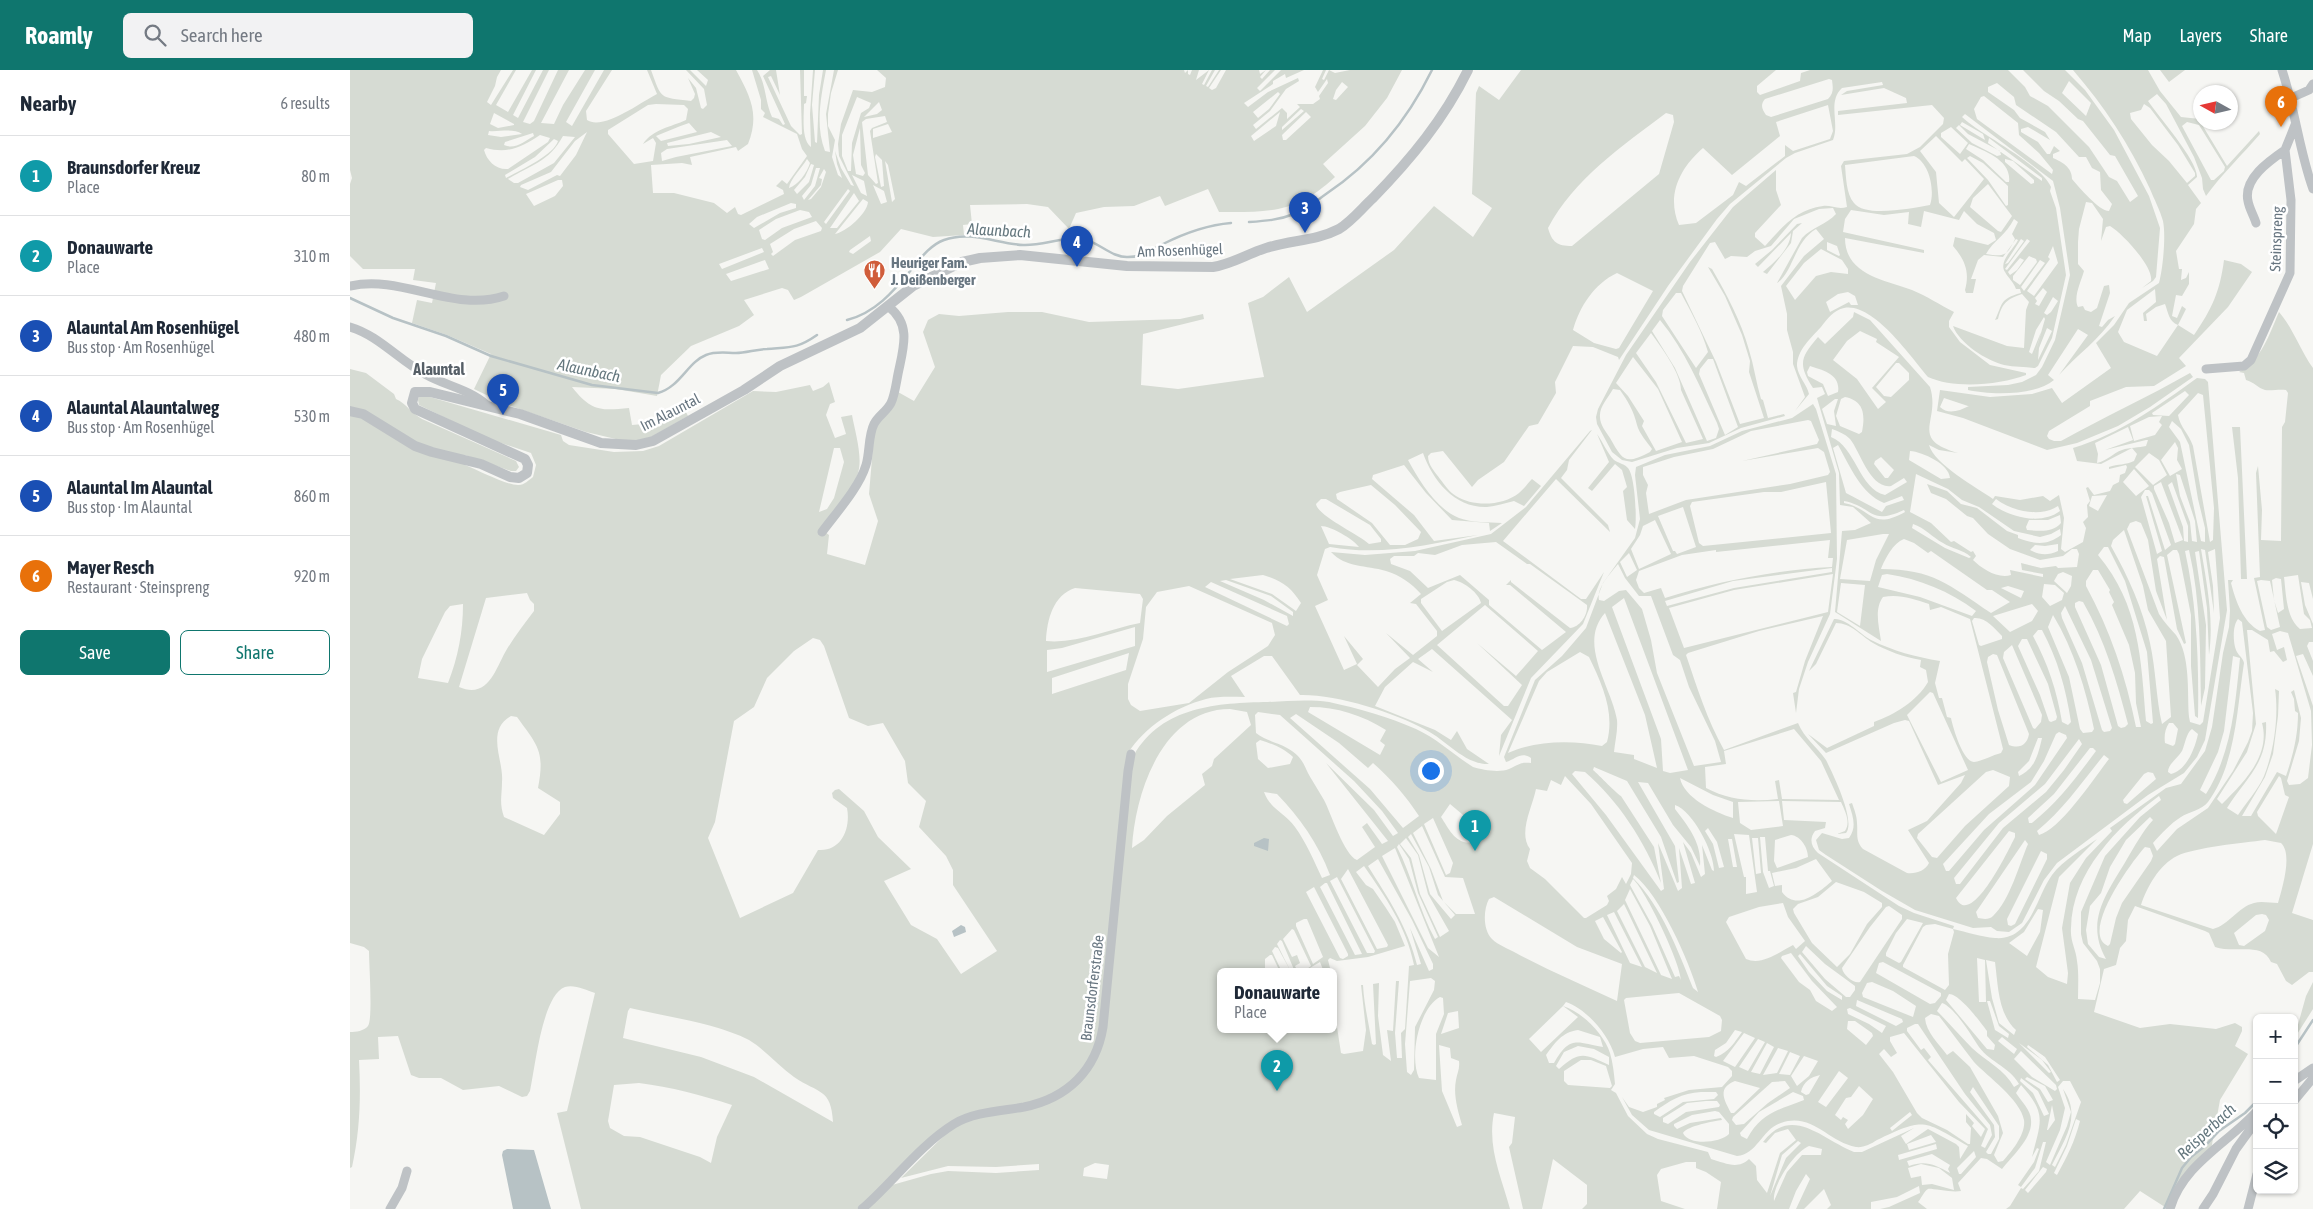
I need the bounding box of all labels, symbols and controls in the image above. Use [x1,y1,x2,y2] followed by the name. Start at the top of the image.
[123,13,473,58] search box
[141,21,169,49] icon: search
[25,22,93,49] text: Roamly
[181,24,263,46] text: Search here
[2122,25,2151,46] text: Map
[2179,25,2222,46] text: Layers
[2250,25,2288,46] text: Share
[2193,85,2238,130] north arrow
[2265,86,2297,127] pin: 6
[20,91,76,115] text: Nearby
[280,94,330,112] text: 6 results
[67,156,200,178] text: Braunsdorfer Kreuz
[32,167,40,185] text: 1
[301,167,330,185] text: 80 m
[67,178,100,196] text: Place
[1289,192,1321,233] pin: 3
[2266,205,2286,272] street label: Steinspreng
[966,219,1031,241] water label: Alaunbach
[1061,226,1093,267] pin: 4
[67,236,153,258] text: Donauwarte
[1137,240,1223,260] street label: Am Rosenhügel
[32,247,40,265] text: 2
[294,247,330,265] text: 310 m
[890,254,976,288] place label: Heuriger Fam. J. Deißenberger
[67,258,100,276] text: Place
[863,259,887,290] restaurant icon: Heuriger Fam. J. Deißenberger
[67,316,239,338] text: Alauntal Am Rosenhügel
[32,327,40,345] text: 3
[294,327,330,345] text: 480 m
[67,338,214,356] text: Bus stop · Am Rosenhügel
[555,354,622,385] water label: Alaunbach
[412,360,465,378] district label: Alauntal
[487,374,519,415] pin: 5
[637,390,703,434] street label: Im Alauntal
[67,396,219,418] text: Alauntal Alauntalweg
[32,407,40,425] text: 4
[294,407,330,425] text: 530 m
[67,418,214,436] text: Bus stop · Am Rosenhügel
[67,476,213,498] text: Alauntal Im Alauntal
[32,487,40,505] text: 5
[294,487,330,505] text: 860 m
[67,498,192,516] text: Bus stop · Im Alauntal
[67,556,154,578] text: Mayer Resch
[32,567,40,585] text: 6
[294,567,330,585] text: 920 m
[67,578,209,596] text: Restaurant · Steinspreng
[20,630,170,675] button: Save
[180,630,330,675] button: Share
[1418,758,1444,784] your location
[1459,810,1491,851] pin: 1
[1077,934,1107,1042] street label: Braunsdorferstraße
[1217,968,1337,1033] popup
[1234,981,1320,1003] text: Donauwarte
[1234,1003,1267,1021] text: Place
[2253,1014,2298,1194] map controls
[2253,1014,2298,1059] button: +
[1261,1050,1293,1091] pin: 2
[2253,1059,2298,1104] button: −
[2173,1099,2240,1163] water label: Reisperbach
[2253,1104,2298,1149] button: locate
[2253,1149,2298,1194] button: layers

